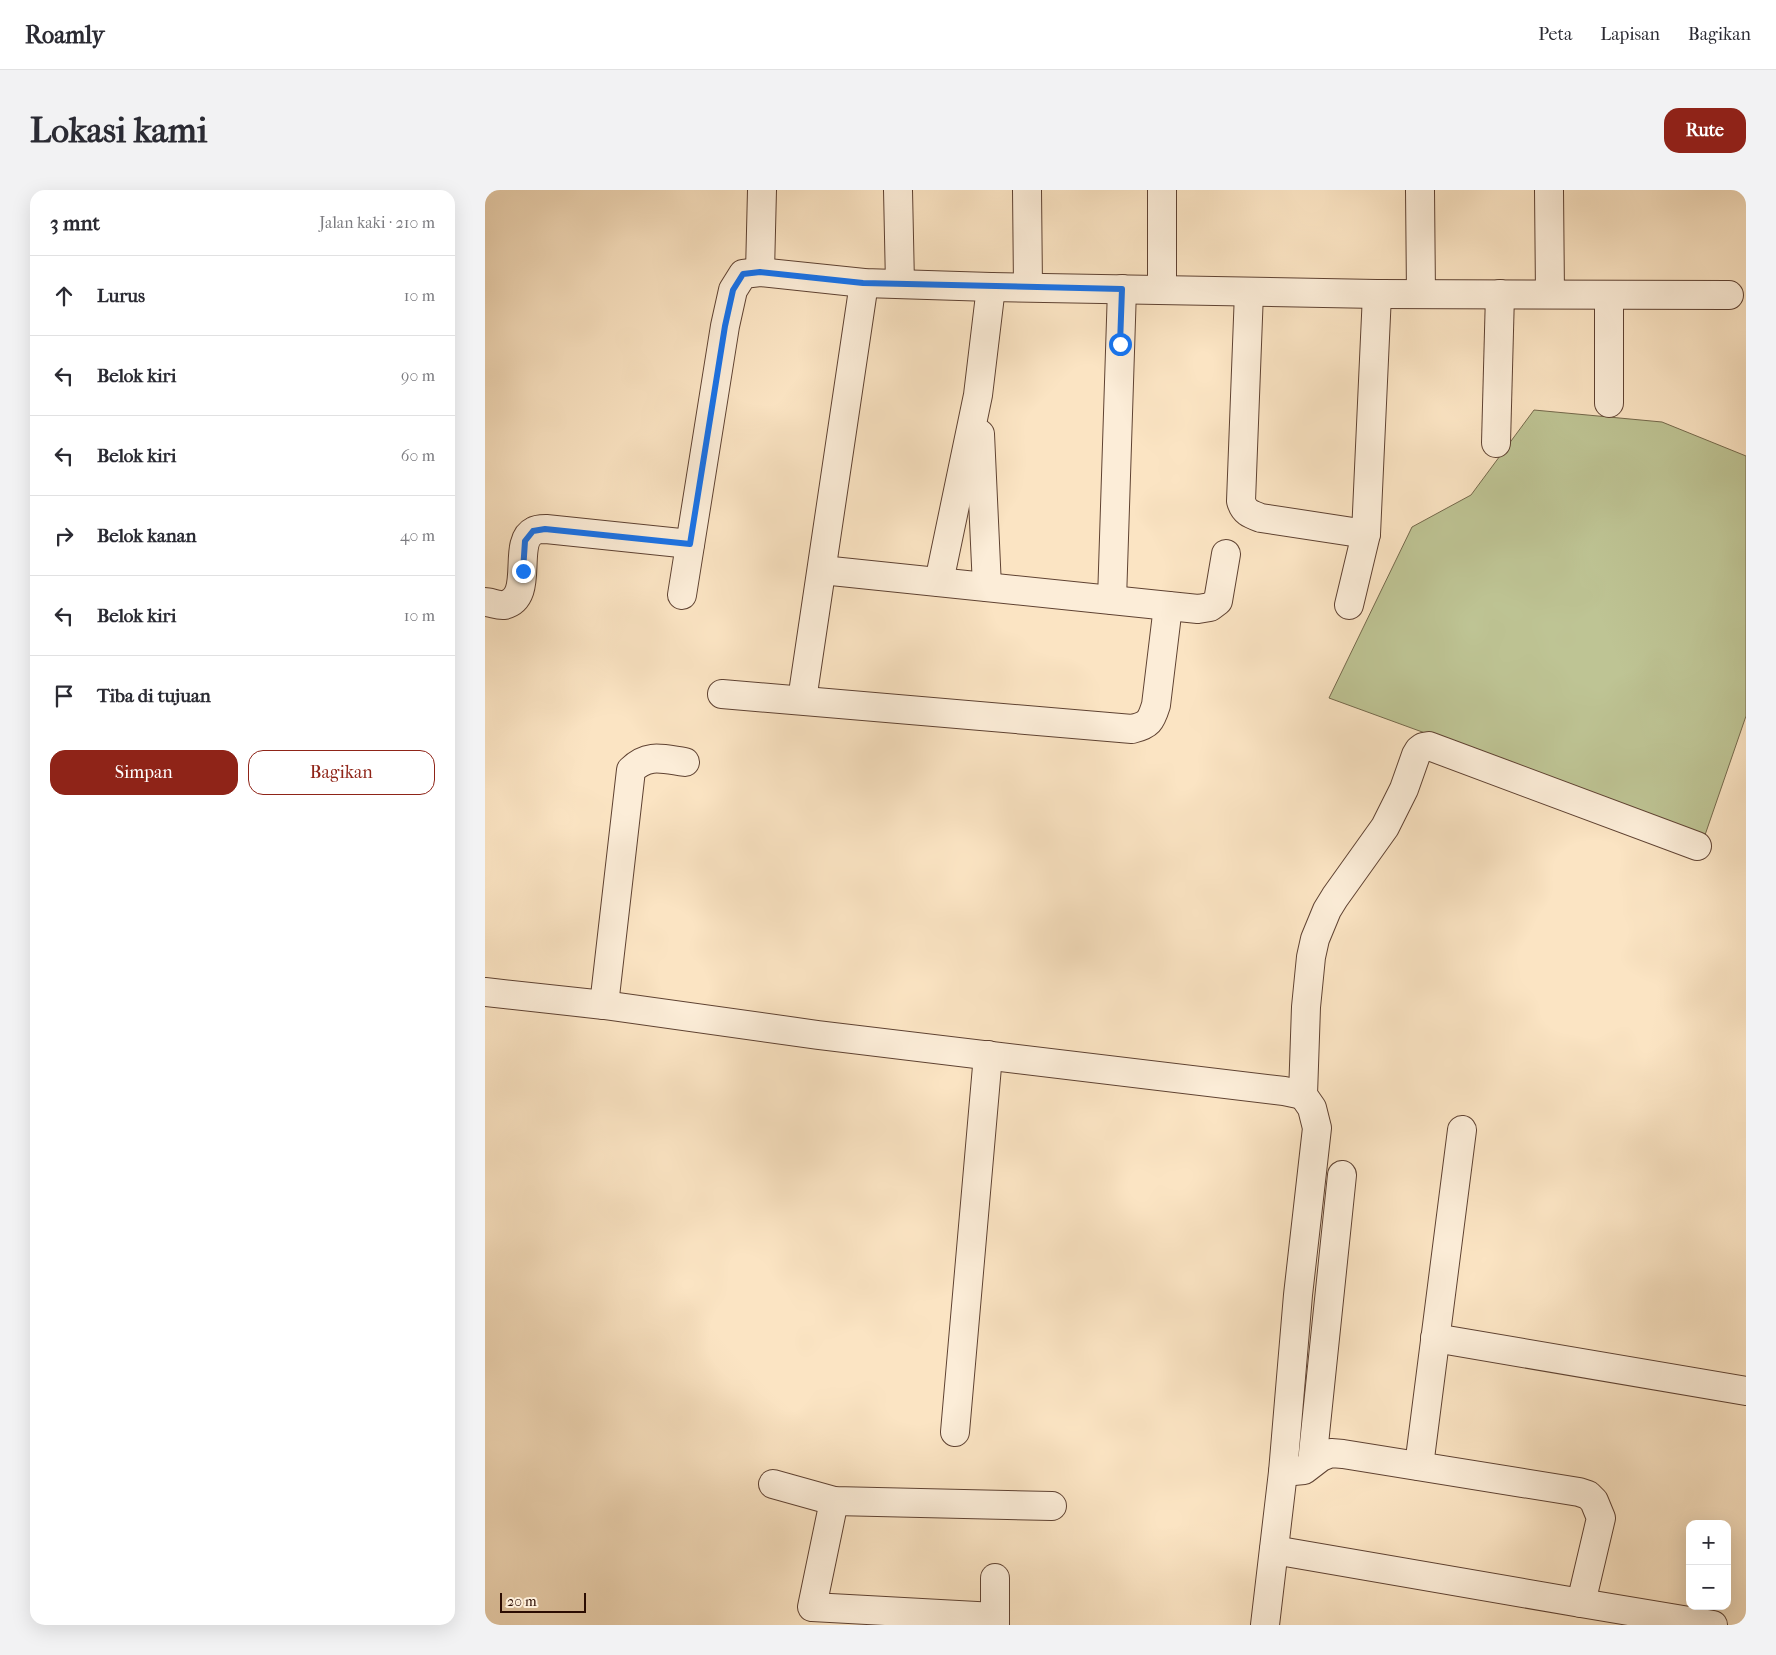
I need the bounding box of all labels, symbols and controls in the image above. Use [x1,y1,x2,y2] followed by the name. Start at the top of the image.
[25,21,104,49] text: Roamly
[1538,24,1572,45] text: Peta
[1600,24,1660,45] text: Lapisan
[1688,24,1751,45] text: Bagikan
[1664,108,1746,153] button: Rute
[30,110,207,151] text: Lokasi kami
[50,211,100,235] text: 3 mnt
[319,213,435,232] text: Jalan kaki · 210 m
[50,282,78,310] icon: ahead
[97,285,145,307] text: Lurus
[404,286,435,305] text: 10 m
[1109,333,1132,356] route start
[50,362,78,390] icon: left
[97,365,176,387] text: Belok kiri
[401,366,435,385] text: 90 m
[50,442,78,470] icon: left
[97,445,176,467] text: Belok kiri
[401,446,435,465] text: 60 m
[50,522,78,550] icon: right
[97,525,197,547] text: Belok kanan
[400,526,435,545] text: 40 m
[512,560,535,583] route end
[50,602,78,630] icon: left
[97,605,176,627] text: Belok kiri
[404,606,435,625] text: 10 m
[50,682,78,710] icon: arrive
[97,685,211,707] text: Tiba di tujuan
[50,750,238,795] button: Simpan
[248,750,435,795] button: Bagikan
[1686,1520,1731,1610] map controls
[1686,1520,1731,1565] button: +
[1686,1565,1731,1610] button: −
[500,1590,586,1613] scale bar
[507,1593,537,1610] text: 20 m

